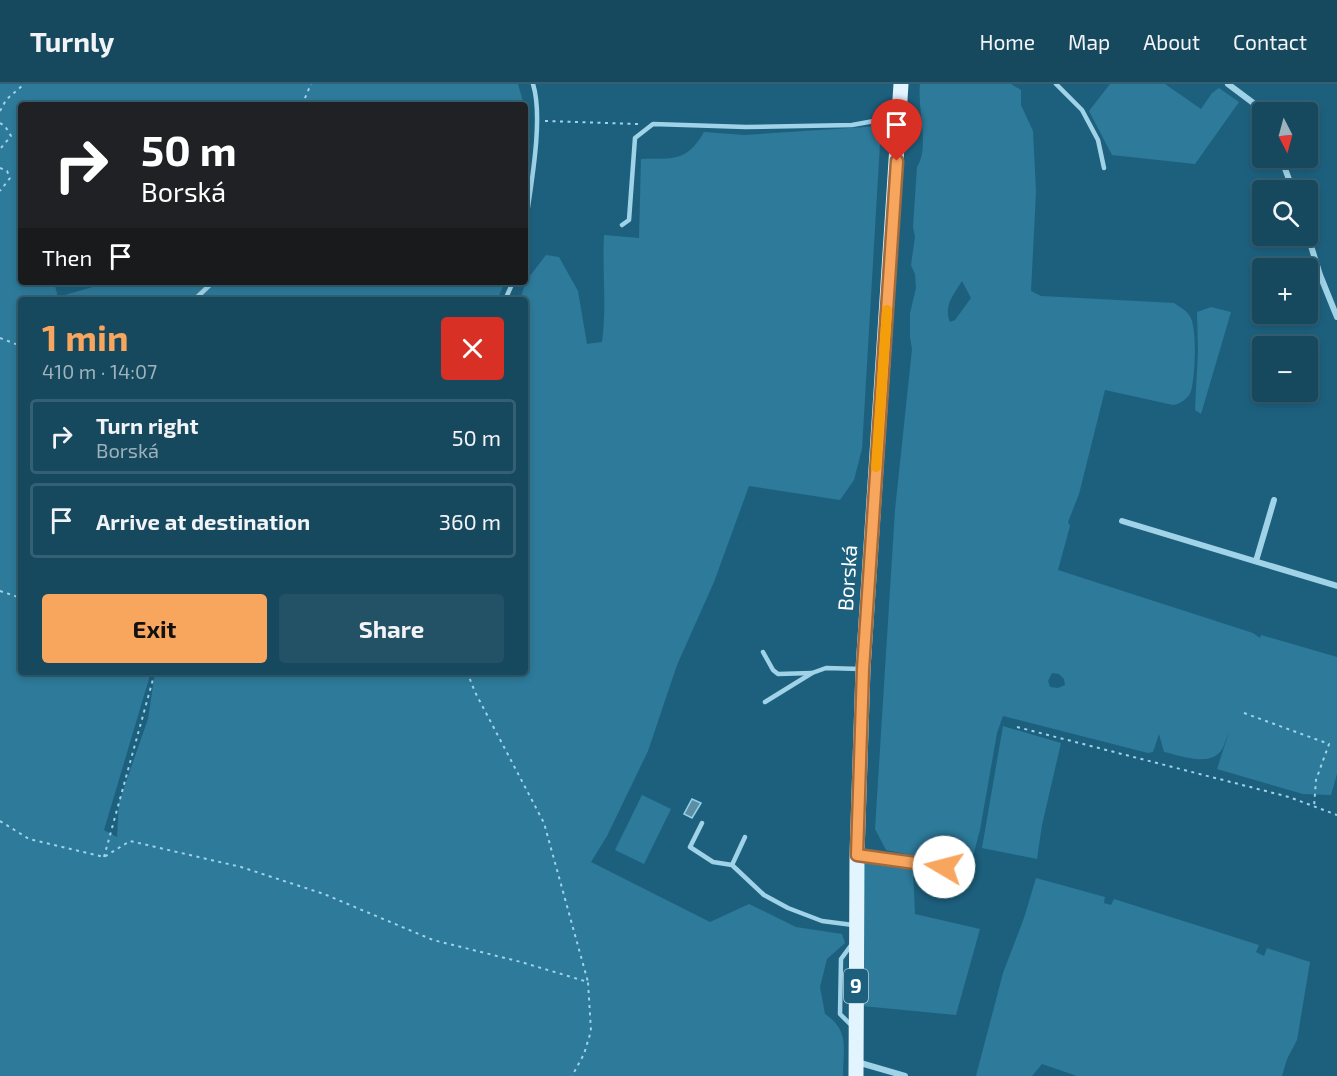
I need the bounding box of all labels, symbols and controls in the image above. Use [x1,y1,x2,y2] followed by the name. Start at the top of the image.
[30,24,114,58] text: Turnly
[979,29,1035,54] text: Home
[1068,29,1110,54] text: Map
[1143,29,1200,54] text: About
[1233,29,1307,54] text: Contact
[871,99,922,161] pin
[1252,102,1318,168] north arrow
[1252,102,1318,402] map controls
[880,108,913,141] icon: arrive
[141,124,237,174] text: 50 m
[42,126,120,204] icon: right
[141,175,226,207] text: Borská
[1252,180,1318,246] button: search
[104,240,137,273] icon: arrive
[42,244,92,270] text: Then
[1252,258,1318,324] button: +
[42,315,129,358] text: 1 min
[441,317,504,380] button: close
[1252,336,1318,402] button: −
[42,359,157,383] text: 410 m · 14:07
[96,412,198,438] text: Turn right
[45,420,78,453] icon: right
[452,424,501,450] text: 50 m
[96,438,159,462] text: Borská
[45,504,78,537] icon: arrive
[96,508,310,534] text: Arrive at destination
[439,508,501,534] text: 360 m
[832,544,861,612] street label: Borská
[42,594,267,663] button: Exit
[279,594,504,663] button: Share
[912,835,976,899] position arrow
[844,969,868,1003] road number: 9

